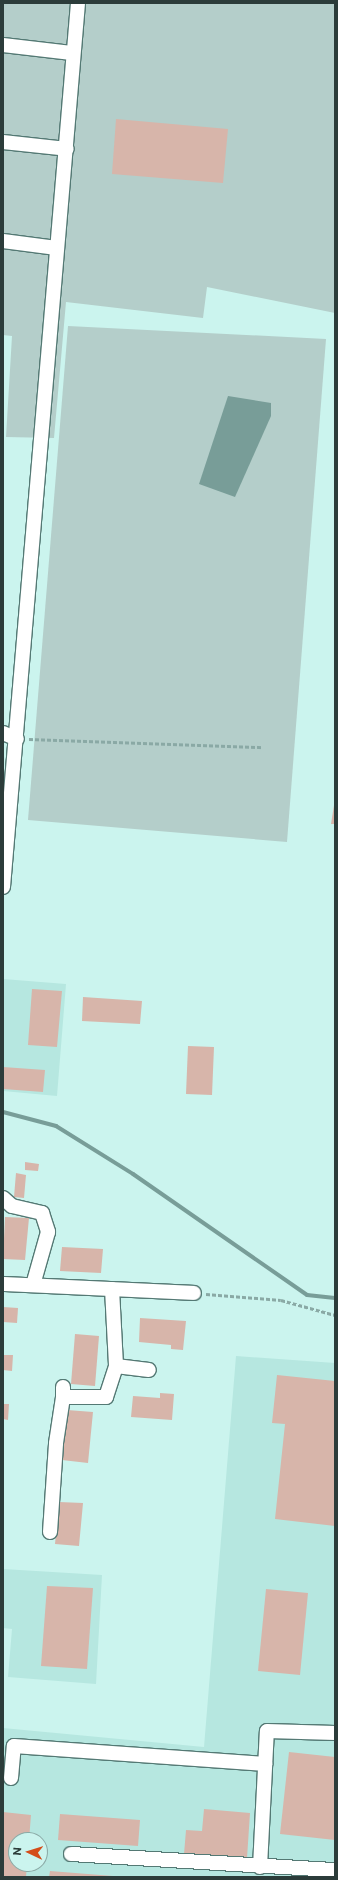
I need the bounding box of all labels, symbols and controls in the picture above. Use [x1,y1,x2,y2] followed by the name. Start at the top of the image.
[8,1832,48,1872] north arrow
[10,1847,23,1856] text: N

